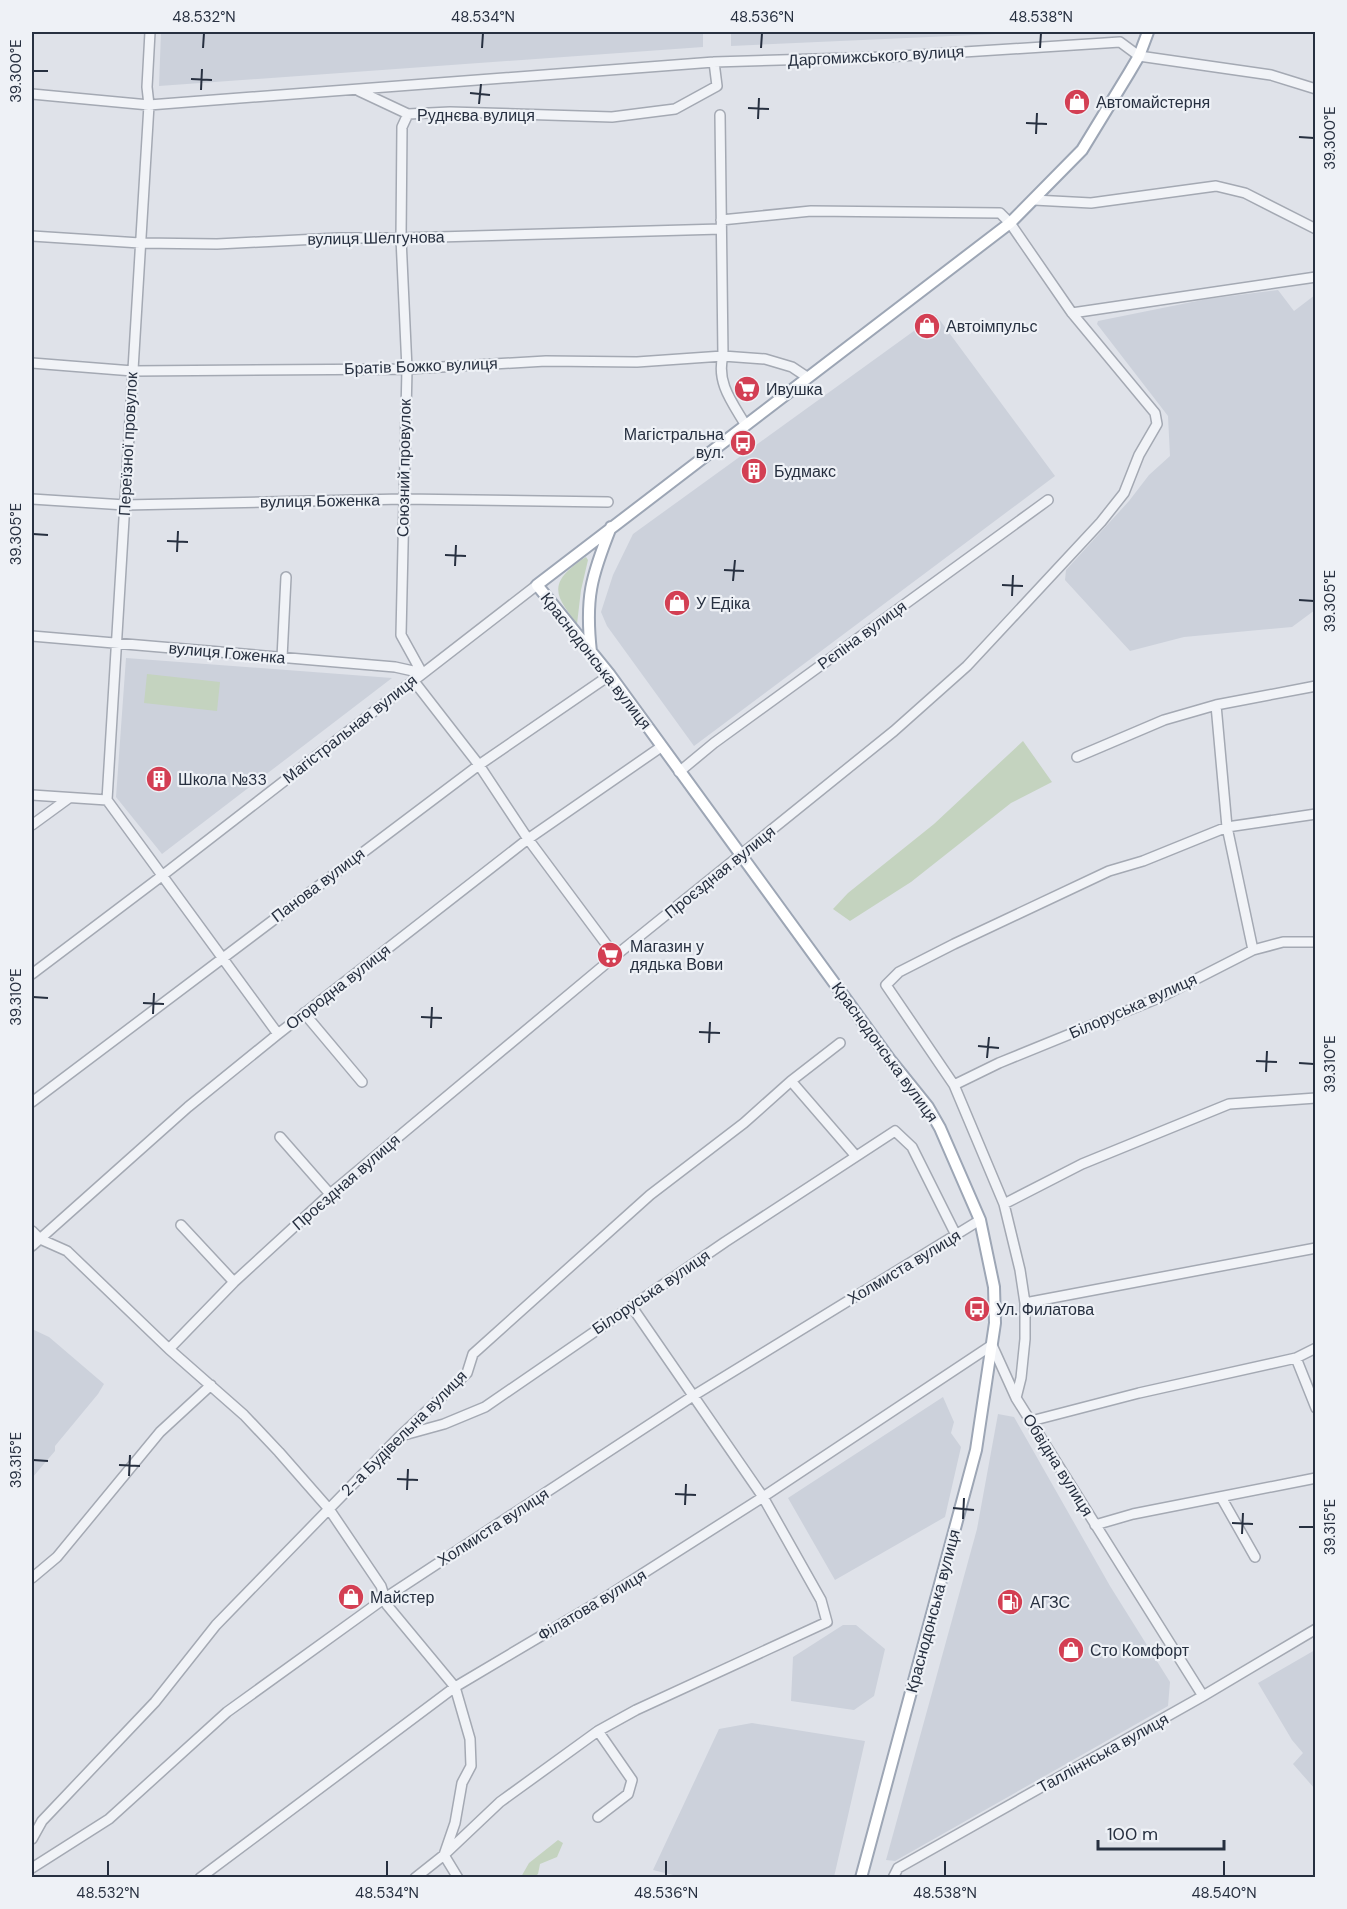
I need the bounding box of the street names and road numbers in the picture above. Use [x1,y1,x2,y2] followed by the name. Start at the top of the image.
[787,41,965,71] street label: Даргомижського вулиця
[417,105,535,126] street label: Руднєва вулиця
[307,226,445,250] street label: вулиця Шелгунова
[344,353,498,379] street label: Братів Божко вулиця
[114,371,142,516] street label: Переїзної провулок
[392,398,416,537] street label: Союзний провулок
[260,489,380,513] street label: вулиця Боженка
[536,588,656,734] street label: Краснодонська вулиця
[813,596,911,674] street label: Рєпіна вулиця
[168,637,286,669] street label: вулиця Гоженка
[278,670,422,788] street label: Магістральная вулиця
[660,821,780,923] street label: Проєздная вулиця
[267,843,369,927] street label: Панова вулиця
[281,939,395,1035] street label: Огородна вулиця
[1066,968,1200,1044] street label: Білоруська вулиця
[827,978,943,1126] street label: Краснодонська вулиця
[288,1129,404,1235] street label: Проєздная вулиця
[844,1225,964,1309] street label: Холмиста вулиця
[588,1245,714,1339] street label: Білоруська вулиця
[337,1366,471,1500] street label: 2-а Будівельна вулиця
[1018,1410,1098,1520] street label: Обвідна вулиця
[433,1483,553,1571] street label: Холмиста вулиця
[901,1527,965,1695] street label: Краснодонська вулиця
[534,1564,650,1646] street label: Філатова вулиця
[1034,1708,1172,1798] street label: Талліннська вулиця

